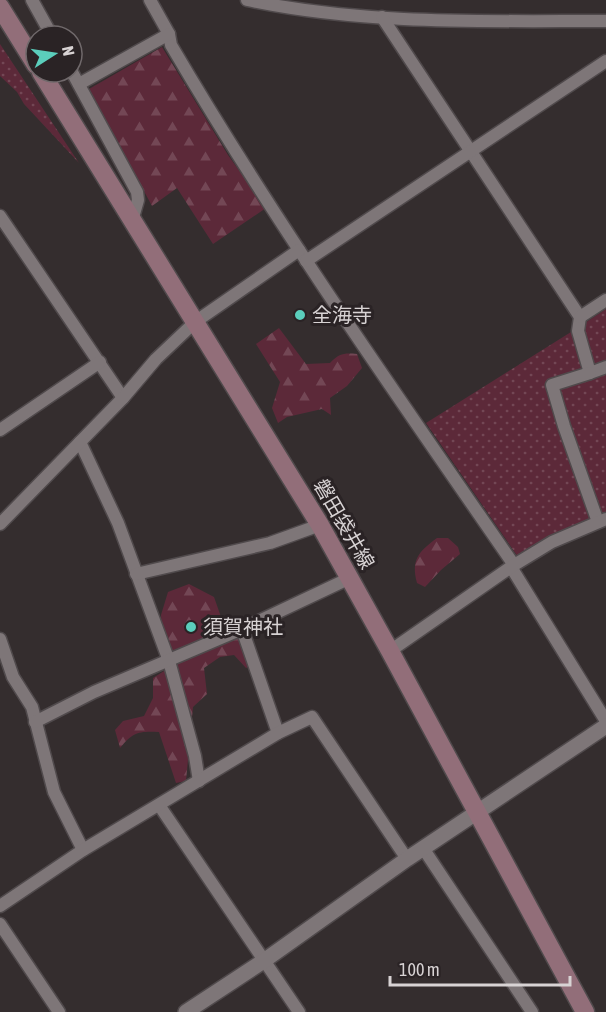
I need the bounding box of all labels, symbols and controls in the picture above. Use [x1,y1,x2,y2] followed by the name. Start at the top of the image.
[24,24,84,84] north arrow
[59,44,78,57] text: N
[312,303,372,326] place label: 全海寺
[293,308,307,322] marker: 全海寺
[309,475,379,573] street label: 磐田袋井線
[203,615,283,638] place label: 須賀神社
[184,620,198,634] marker: 須賀神社
[390,949,570,987] scale bar
[399,959,440,980] text: 100 m

